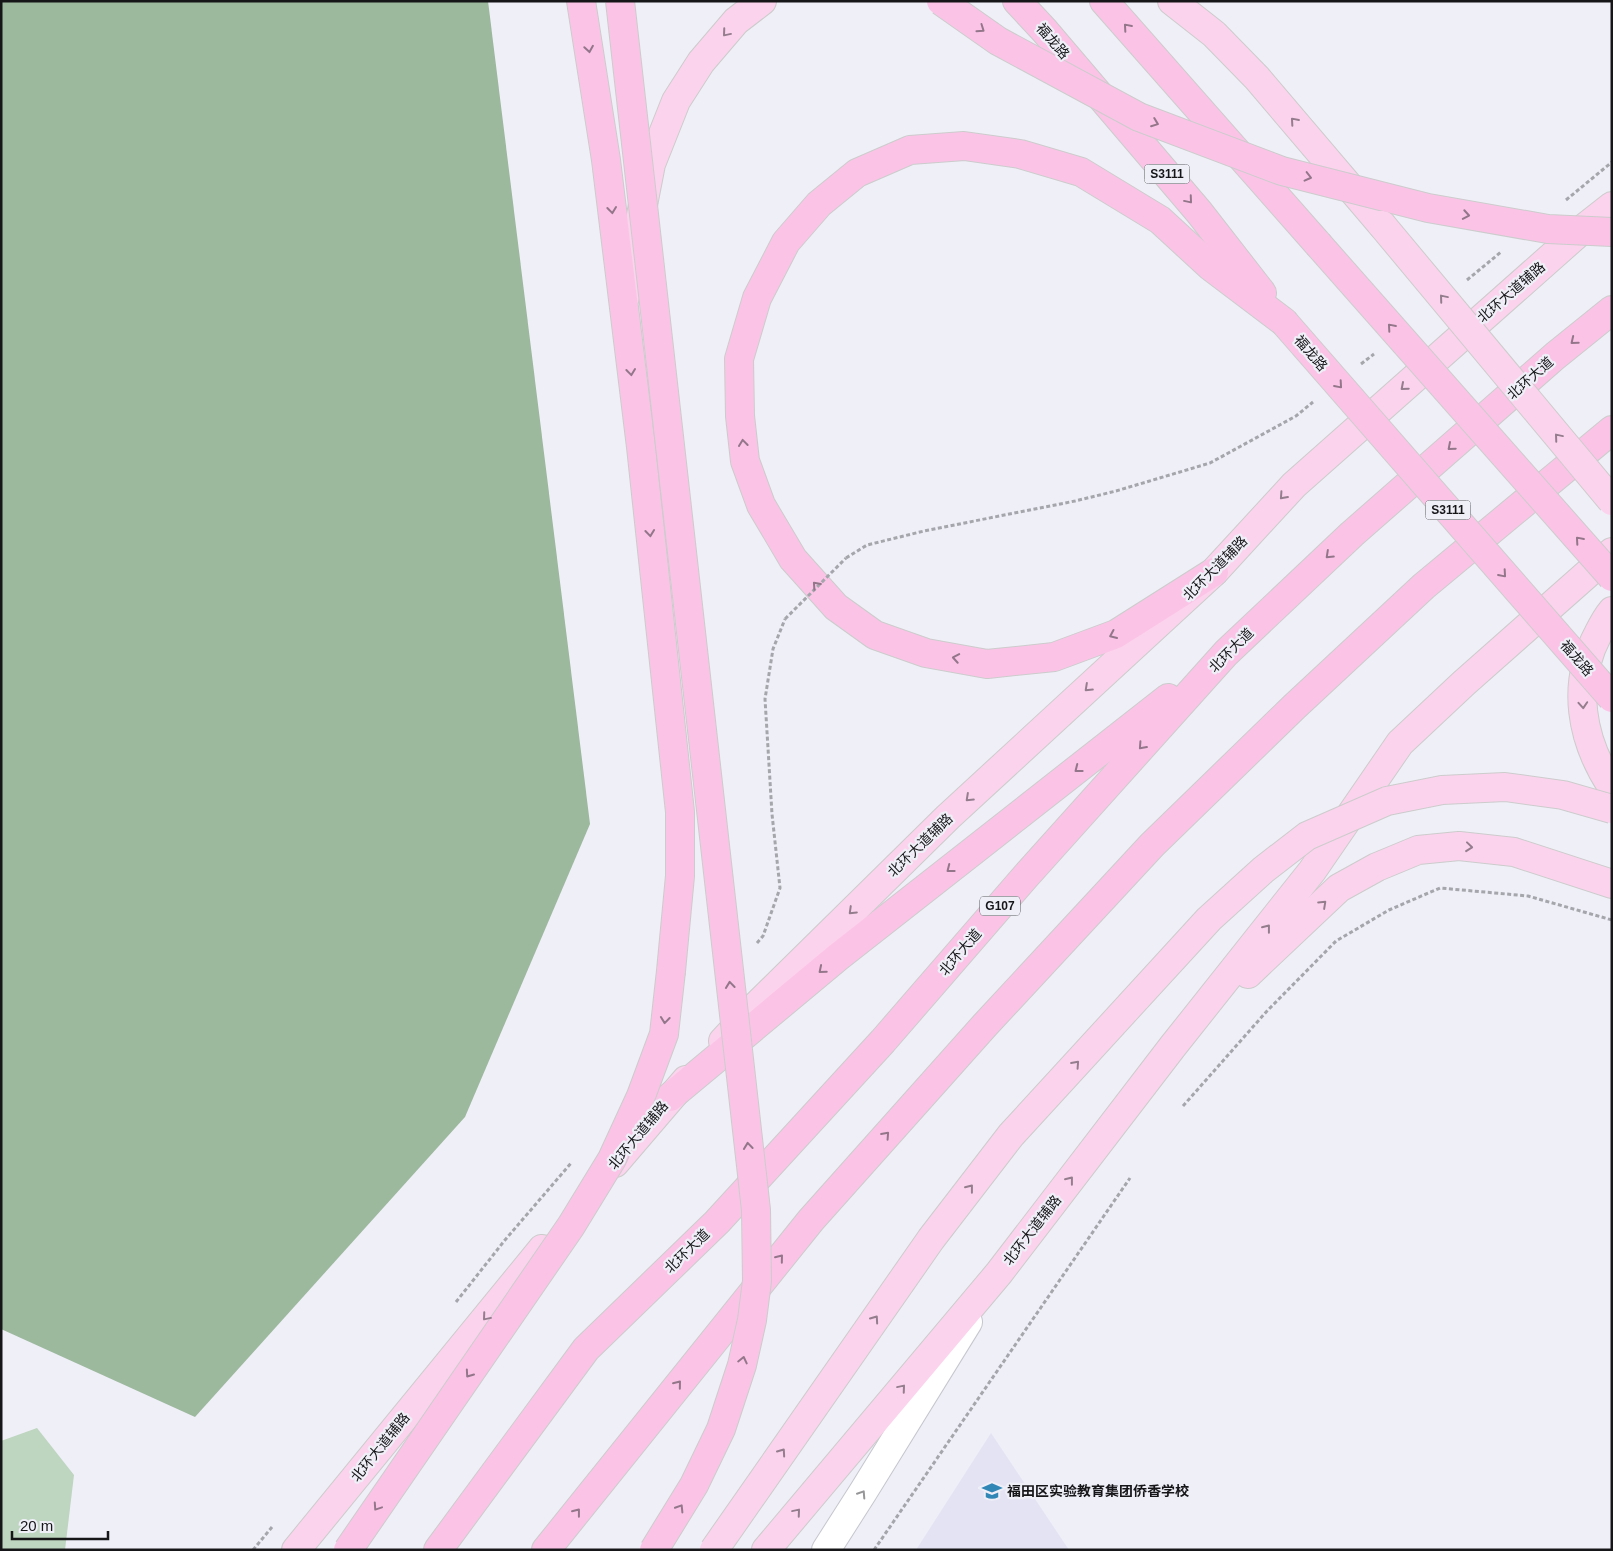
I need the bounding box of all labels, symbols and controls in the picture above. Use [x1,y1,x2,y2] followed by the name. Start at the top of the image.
[1033,20,1073,62] street label: 福龙路
[976,23,985,32] one-way arrow
[1123,24,1132,33] one-way arrow
[722,28,731,37] one-way arrow
[583,45,593,54] one-way arrow
[1150,117,1159,127] one-way arrow
[1291,118,1300,127] one-way arrow
[1144,164,1190,183] road number: S3111
[1303,172,1311,182] one-way arrow
[1183,194,1192,203] one-way arrow
[606,207,617,215] one-way arrow
[1461,209,1470,219] one-way arrow
[1474,258,1548,326] street label: 北环大道辅路
[1441,295,1449,304] one-way arrow
[1388,323,1397,332] one-way arrow
[1291,332,1331,374] street label: 福龙路
[1570,335,1579,344] one-way arrow
[1504,354,1556,402] street label: 北环大道
[626,367,636,376] one-way arrow
[1334,380,1343,389] one-way arrow
[1400,382,1409,391] one-way arrow
[1555,433,1564,442] one-way arrow
[738,438,749,446] one-way arrow
[1447,441,1456,450] one-way arrow
[1280,491,1289,500] one-way arrow
[1426,500,1470,520] road number: S3111
[644,529,655,537] one-way arrow
[1180,533,1250,603] street label: 北环大道辅路
[1576,537,1585,546] one-way arrow
[1326,549,1335,558] one-way arrow
[1498,568,1507,577] one-way arrow
[813,581,822,590] one-way arrow
[1206,625,1256,675] street label: 北环大道
[1110,628,1119,638] one-way arrow
[1557,637,1597,679] street label: 福龙路
[952,654,960,664] one-way arrow
[1085,682,1094,691] one-way arrow
[1577,702,1588,710] one-way arrow
[1139,741,1148,750] one-way arrow
[1075,763,1084,771] one-way arrow
[965,792,974,801] one-way arrow
[884,810,956,880] street label: 北环大道辅路
[1466,841,1474,852] one-way arrow
[947,864,956,872] one-way arrow
[980,896,1020,916] road number: G107
[1317,901,1326,910] one-way arrow
[849,905,858,914] one-way arrow
[1262,925,1270,934] one-way arrow
[936,926,984,978] street label: 北环大道
[819,964,828,973] one-way arrow
[725,980,736,988] one-way arrow
[660,1016,671,1024] one-way arrow
[1070,1061,1079,1070] one-way arrow
[605,1098,671,1172] street label: 北环大道辅路
[881,1132,890,1141] one-way arrow
[743,1142,754,1150] one-way arrow
[1065,1177,1073,1186] one-way arrow
[965,1185,973,1194] one-way arrow
[1000,1192,1064,1268] street label: 北环大道辅路
[661,1226,713,1276] street label: 北环大道
[774,1255,782,1264] one-way arrow
[482,1312,491,1321] one-way arrow
[869,1315,878,1325] one-way arrow
[737,1355,748,1364] one-way arrow
[466,1368,475,1378] one-way arrow
[672,1381,681,1390] one-way arrow
[896,1384,905,1393] one-way arrow
[347,1409,413,1485] street label: 北环大道辅路
[776,1449,785,1458] one-way arrow
[981,1480,1003,1502] school or university icon: 福田区实验教育集团侨香学校
[1007,1483,1189,1499] place label: 福田区实验教育集团侨香学校
[856,1491,865,1500] one-way arrow
[374,1502,383,1511] one-way arrow
[673,1505,683,1514] one-way arrow
[12,1508,109,1540] scale bar
[571,1508,580,1517] one-way arrow
[792,1509,800,1518] one-way arrow
[20,1517,53,1534] text: 20 m

